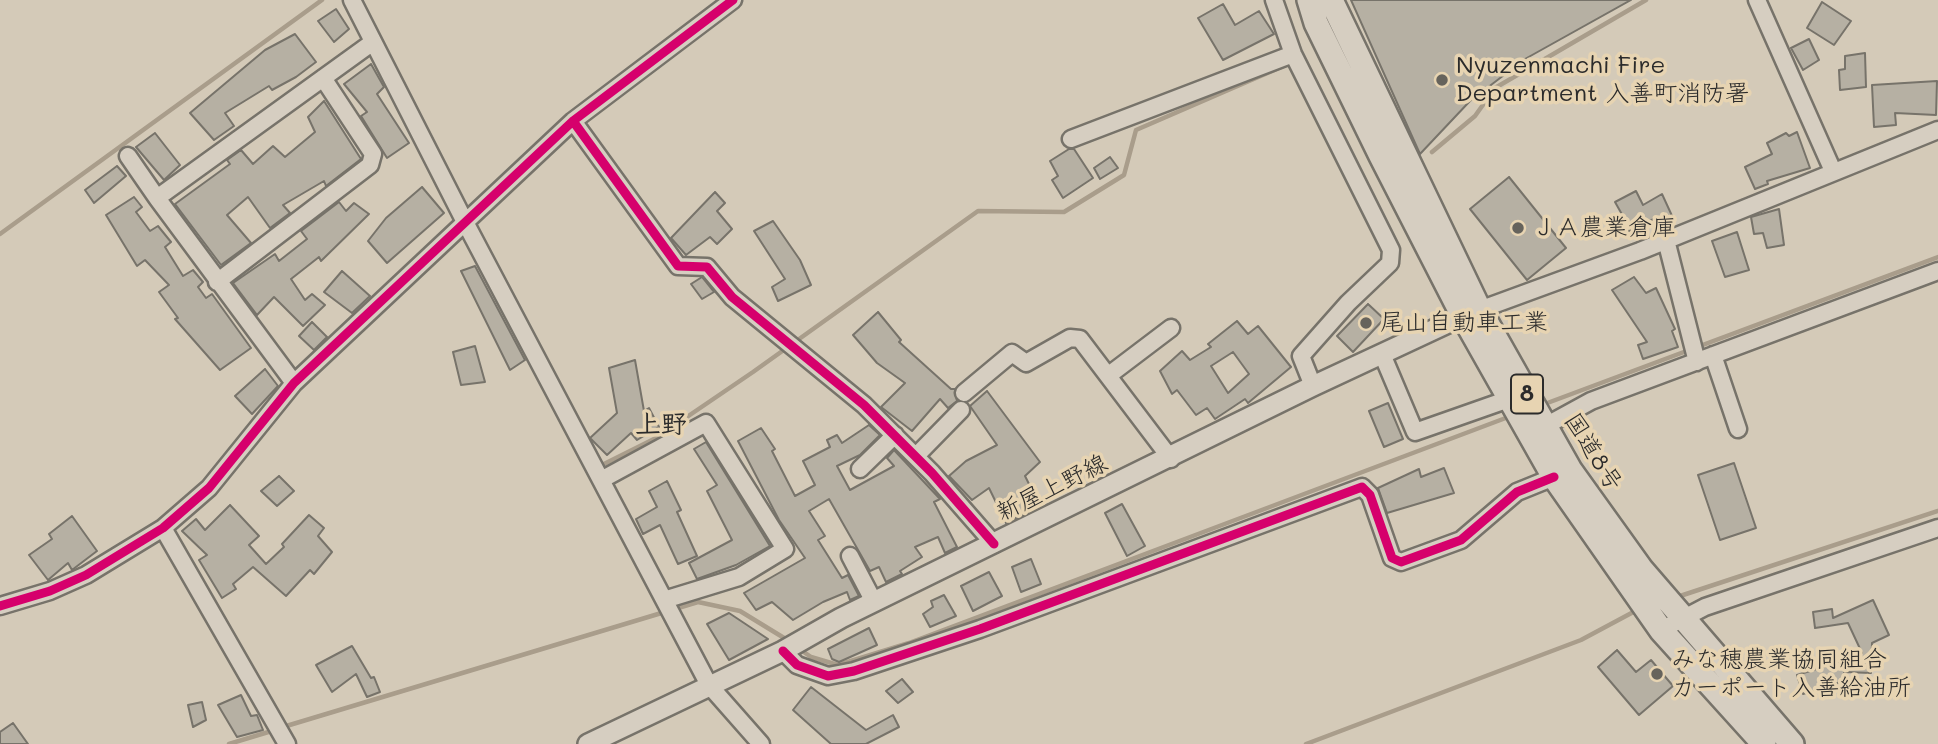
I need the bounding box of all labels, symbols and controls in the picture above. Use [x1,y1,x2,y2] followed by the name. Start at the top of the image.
[1456,52,1749,108] place label: Nyuzenmachi Fire Department 入善町消防署
[1434,72,1450,88] marker: Nyuzenmachi Fire Department 入善町消防署
[1532,214,1676,242] place label: ＪＡ農業倉庫
[1510,220,1526,236] marker: ＪＡ農業倉庫
[1380,309,1548,337] place label: 尾山自動車工業
[1358,315,1374,331] marker: 尾山自動車工業
[1511,374,1543,414] road number: 8
[1558,408,1628,496] street label: 国道8号
[635,409,687,441] district label: 上野
[992,449,1112,527] street label: 新屋上野線
[1671,646,1911,702] place label: みな穂農業協同組合 カーポート入善給油所
[1649,666,1665,682] marker: みな穂農業協同組合 カーポート入善給油所

